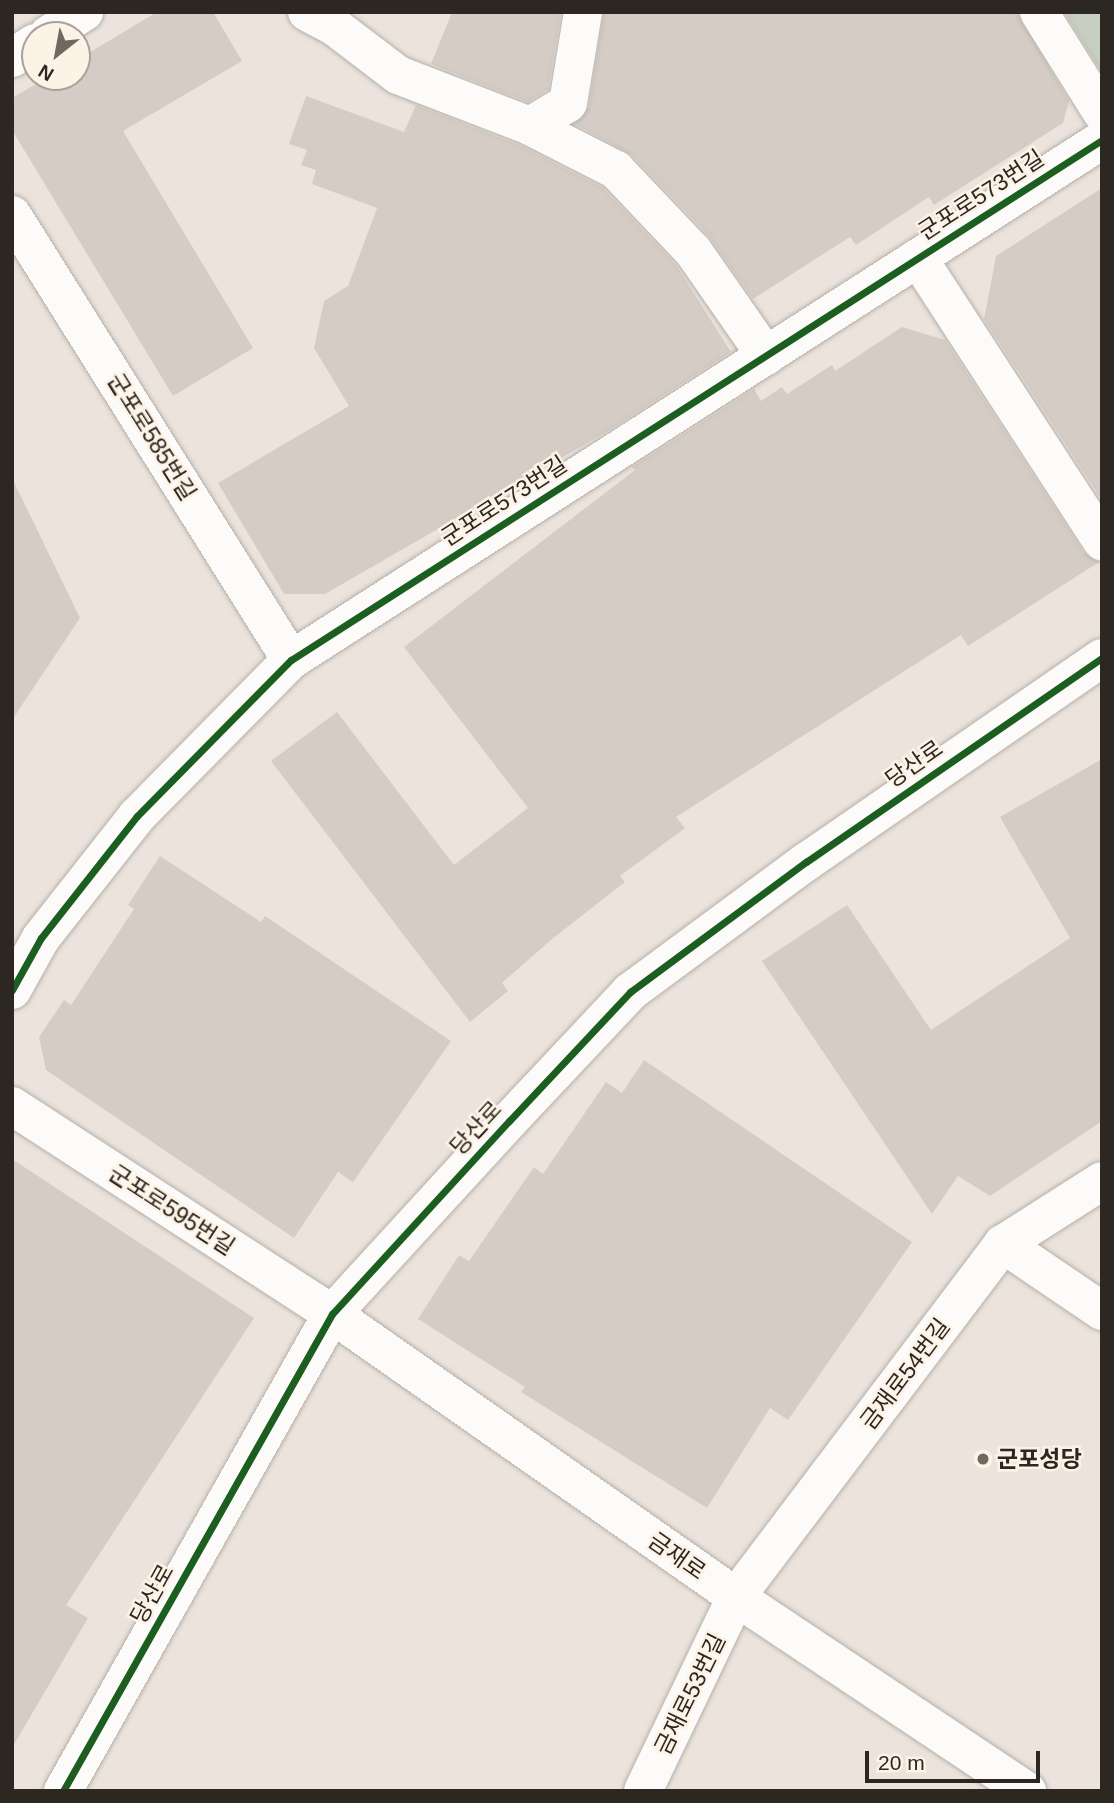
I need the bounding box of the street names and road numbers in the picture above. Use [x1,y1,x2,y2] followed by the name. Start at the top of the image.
[913,144,1049,246] street label: 군포로573번길
[102,369,202,505] street label: 군포로585번길
[436,450,572,552] street label: 군포로573번길
[880,734,948,794] street label: 당산로
[444,1095,508,1161] street label: 당산로
[104,1159,240,1261] street label: 군포로595번길
[854,1313,956,1435] street label: 금재로54번길
[643,1526,711,1586] street label: 금재로
[125,1560,179,1628] street label: 당산로
[649,1629,731,1759] street label: 금재로53번길

